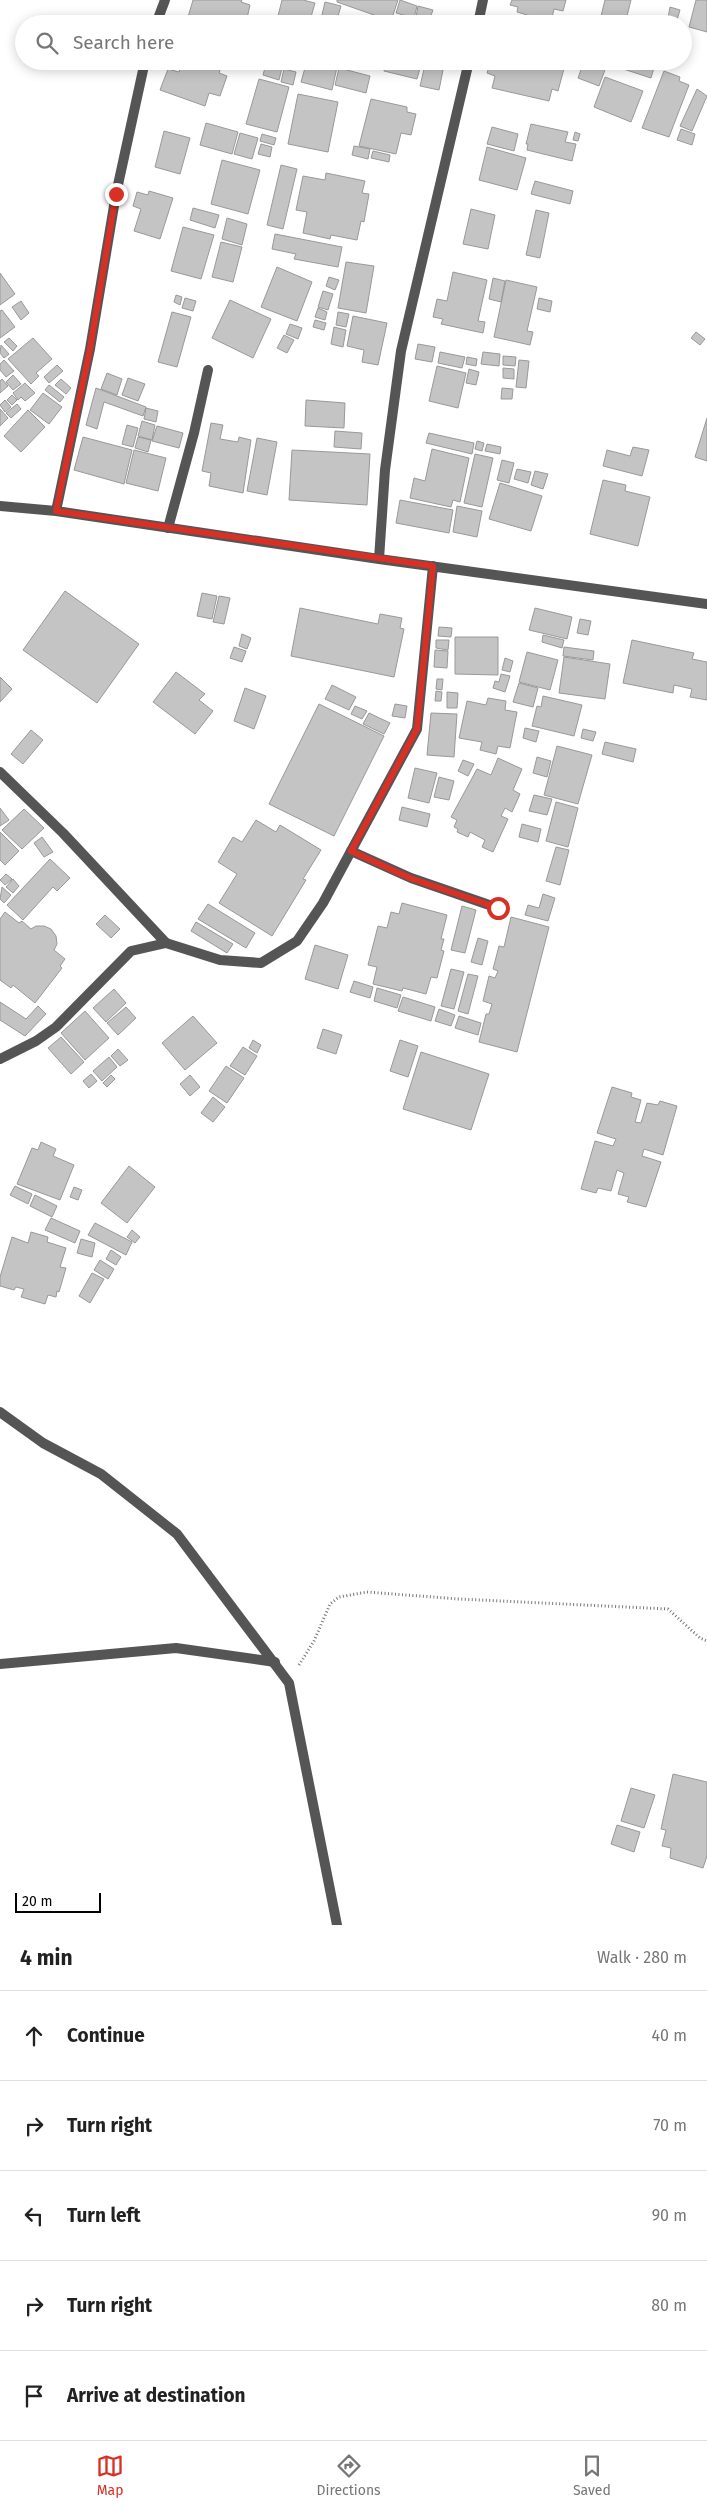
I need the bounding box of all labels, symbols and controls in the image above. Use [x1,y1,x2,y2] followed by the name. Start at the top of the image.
[15,15,692,70] search box
[33,29,61,57] icon: search
[73,31,174,54] text: Search here
[105,183,128,206] route end
[487,897,510,920] route start
[15,1890,101,1913] scale bar
[22,1893,52,1910] text: 20 m
[20,1945,73,1971] text: 4 min
[597,1948,687,1967] text: Walk · 280 m
[20,2022,48,2050] icon: ahead
[67,2024,145,2047] text: Continue
[652,2026,687,2045] text: 40 m
[20,2112,48,2140] icon: right
[67,2114,152,2137] text: Turn right
[653,2116,687,2135] text: 70 m
[20,2202,48,2230] icon: left
[67,2204,141,2227] text: Turn left
[652,2206,687,2225] text: 90 m
[20,2292,48,2320] icon: right
[67,2294,152,2317] text: Turn right
[651,2296,687,2315] text: 80 m
[20,2382,48,2410] icon: arrive
[67,2384,246,2407] text: Arrive at destination
[96,2452,124,2499] tab: Map
[316,2452,381,2499] tab: Directions
[573,2452,611,2499] tab: Saved

